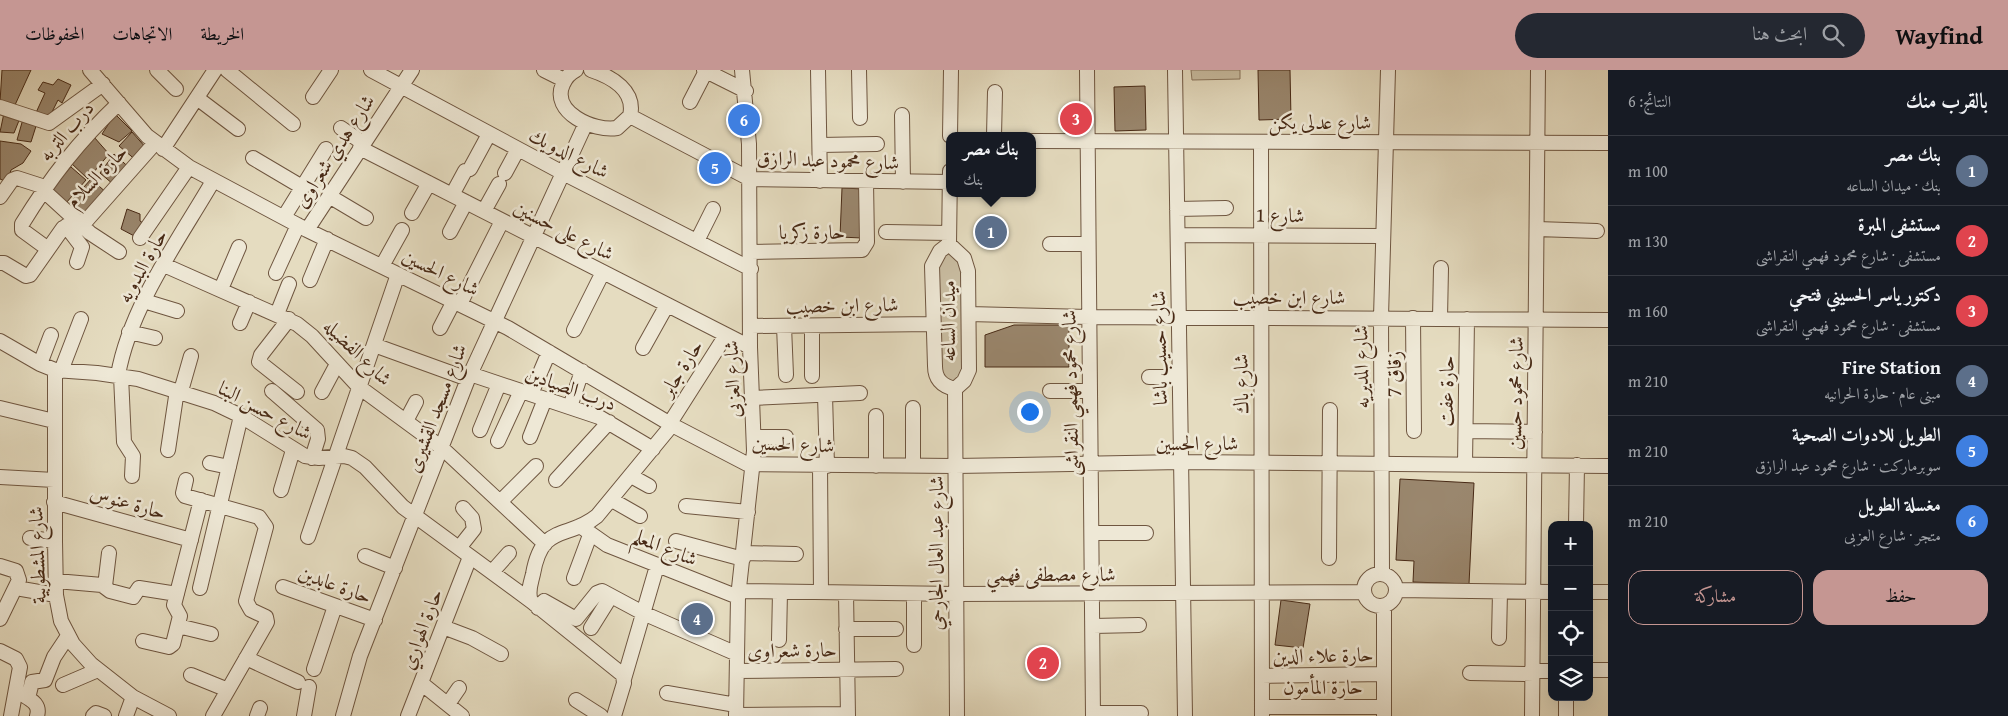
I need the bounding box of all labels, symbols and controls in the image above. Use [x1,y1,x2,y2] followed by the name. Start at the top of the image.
[1515,13,1865,58] search box
[1895,18,1983,53] text: Wayfind
[1752,19,1807,47] text: ابحث هنا
[25,20,84,47] text: المحفوظات
[112,20,172,47] text: الاتجاهات
[200,20,244,47] text: الخريطة
[1819,21,1847,49] icon: search
[1906,85,1988,116] text: بالقرب منك
[286,88,385,216] street label: شارع هدي شعراوى
[1628,89,1671,113] text: النتائج: 6
[31,94,100,167] street label: درب التربه
[1060,100,1092,138] pin: 3
[728,101,760,139] pin: 6
[1269,107,1371,140] street label: شارع عدلى يكن
[522,120,614,189] street label: شارع الدويك
[946,132,1036,197] popup
[963,134,1019,162] text: بنك مصر
[58,137,136,217] street label: حارة السلام
[1886,140,1941,168] text: بنك مصر
[756,143,900,180] street label: شارع محمود عبد الرازق
[699,149,731,187] pin: 5
[1628,159,1668,183] text: 100 m
[1968,159,1976,183] text: 1
[963,167,983,191] text: بنك
[1846,173,1941,197] text: بنك · ميدان الساعه
[507,192,619,271] street label: شارع على حسنين
[1255,200,1305,233] street label: شارع 1
[1858,210,1941,238] text: مستشفى المبرة
[975,213,1007,251] pin: 1
[779,217,845,246] street label: حارة زكريا
[109,224,174,308] street label: حارة البدويه
[1628,229,1668,253] text: 130 m
[1968,229,1976,253] text: 2
[396,240,485,306] street label: شارع الحسين
[1756,243,1941,267] text: مستشفى · شارع محمود فهمي النقراشى
[933,280,962,362] street label: ميدان الساعه
[1789,280,1941,308] text: دكتور ياسر الحسيني فتحي
[1233,282,1345,315] street label: شارع ابن خصيب
[785,289,899,324] street label: شارع ابن خصيب
[1143,290,1178,406] street label: شارع حسيب باشا
[1628,299,1668,323] text: 160 m
[1968,299,1976,323] text: 3
[1054,310,1090,476] street label: شارع محمود فهمي النقراشى
[315,311,399,395] street label: شارع الفضيله
[1756,313,1941,337] text: مستشفى · شارع محمود فهمي النقراشى
[1345,325,1380,409] street label: شارع المديريه
[651,333,709,404] street label: حارة جابر
[1499,336,1534,450] street label: شارع محمود حسين
[398,339,477,478] street label: شارع مسجد القشيرى
[716,340,751,418] street label: شارع العزبى
[1379,351,1408,397] street label: زقاق 7
[1225,353,1260,415] street label: شارع باك
[1842,353,1941,381] text: Fire Station
[1430,355,1461,427] street label: حارة عفت
[522,358,621,417] street label: درب الصيادين
[1628,369,1668,393] text: 210 m
[1968,369,1976,393] text: 4
[211,373,317,450] street label: شارع حسن البنا
[1824,381,1941,405] text: مبنى عام · حارة الحرانيه
[1017,399,1043,425] your location
[1792,420,1941,448] text: الطويل للادوات الصحية
[751,428,835,463] street label: شارع الحسين
[1156,428,1238,461] street label: شارع الحسين
[1628,439,1668,463] text: 210 m
[1968,439,1976,463] text: 5
[1755,453,1941,477] text: سوبرماركت · شارع محمود عبد الرازق
[921,476,954,630] street label: شارع عبد العال الجارحي
[87,477,169,526] street label: حارة عنوس
[1858,490,1941,518] text: مغسلة الطويل
[20,506,57,604] street label: شارع المشطوبية
[1628,509,1668,533] text: 210 m
[1968,509,1976,533] text: 6
[626,520,702,579] street label: شارع المعلم
[1548,521,1593,701] map controls
[1548,521,1593,566] button: +
[1844,523,1941,547] text: متجر · شارع العزبى
[294,557,376,610] street label: حارة عابدين
[986,559,1116,593] street label: شارع مصطفى فهمي
[1548,566,1593,611] button: −
[1628,570,1803,625] button: مشاركة
[1813,570,1988,625] button: حفظ
[392,584,451,674] street label: حارة الهواري
[681,600,713,638] pin: 4
[1548,611,1593,656] button: locate
[747,634,837,665] street label: حارة شعراوى
[1272,639,1374,670] street label: حارة علاء الدين
[1027,644,1059,682] pin: 2
[1548,656,1593,701] button: layers
[1283,672,1363,701] street label: حارة المأمون

